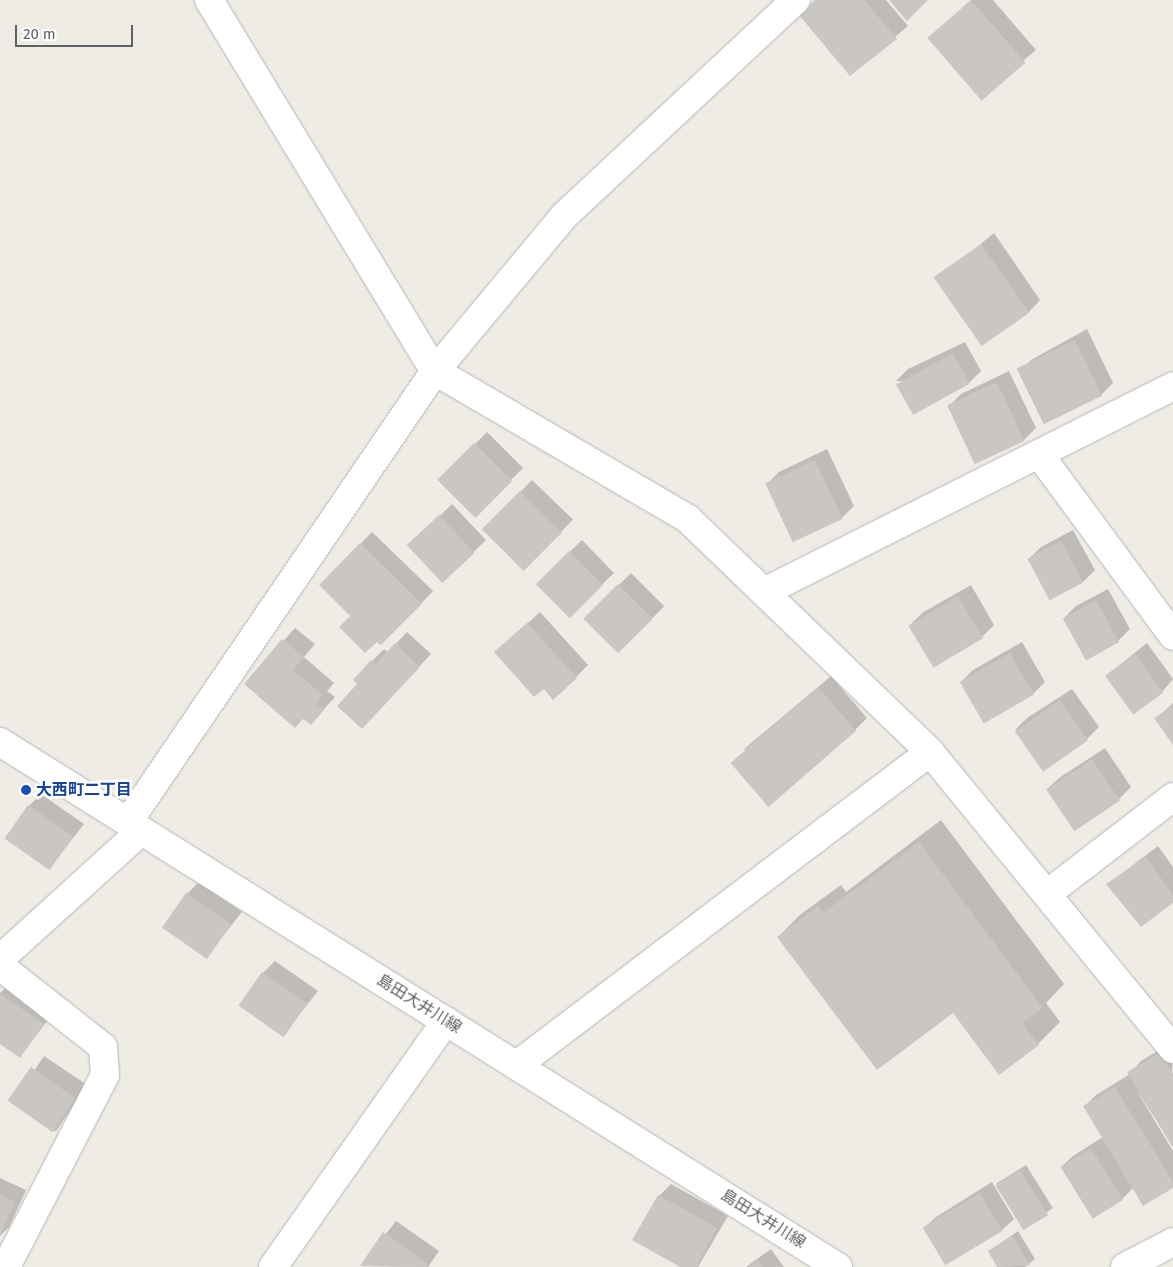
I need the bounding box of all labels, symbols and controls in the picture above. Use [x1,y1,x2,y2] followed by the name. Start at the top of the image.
[18,15,135,47] scale bar
[23,25,56,43] text: 20 m
[36,780,132,800] place label: 大西町二丁目
[20,784,32,796] marker: 大西町二丁目
[373,970,465,1038] street label: 島田大井川線
[717,1185,809,1253] street label: 島田大井川線

